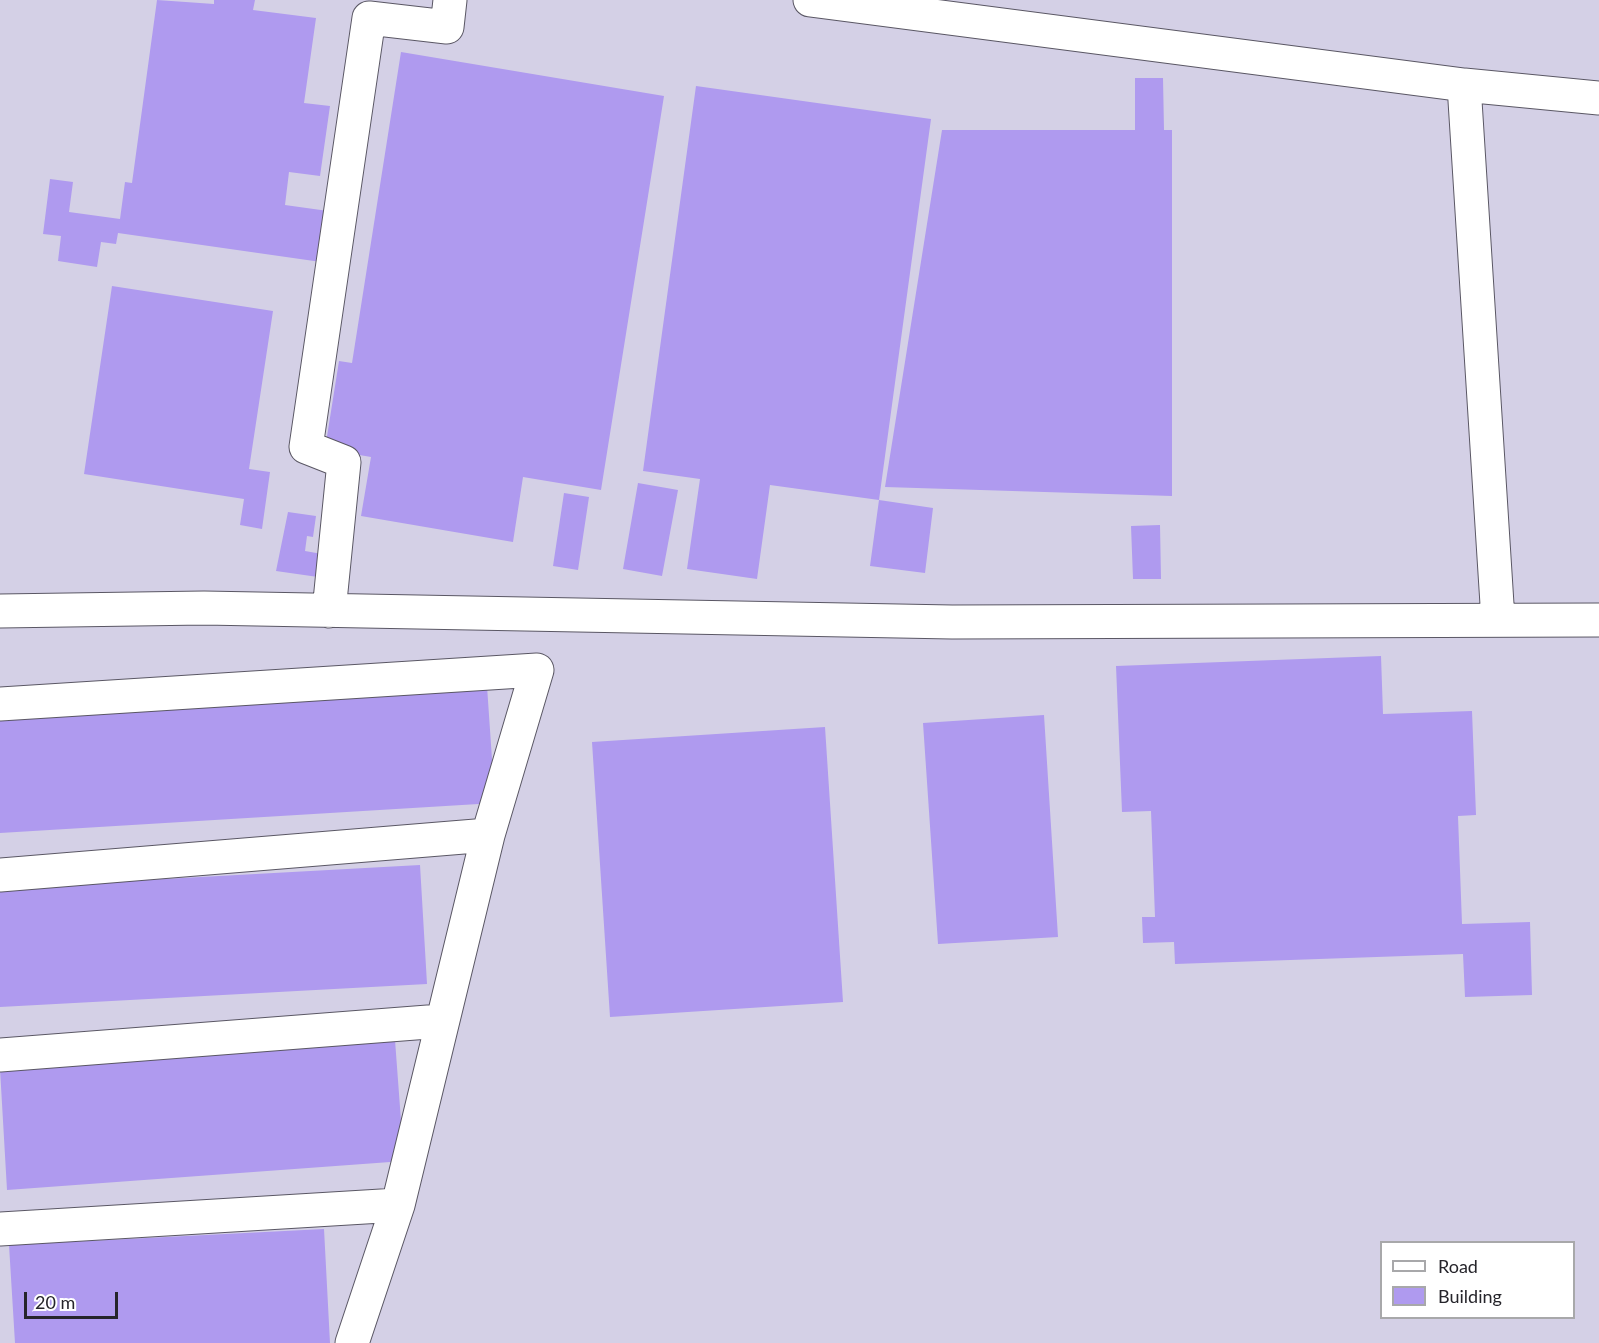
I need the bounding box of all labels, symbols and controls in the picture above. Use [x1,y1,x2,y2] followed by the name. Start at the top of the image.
[1380,1241,1575,1319] legend
[1438,1255,1478,1277] text: Road
[27,1280,122,1318] scale bar
[1438,1285,1502,1307] text: Building
[35,1291,75,1313] text: 20 m

